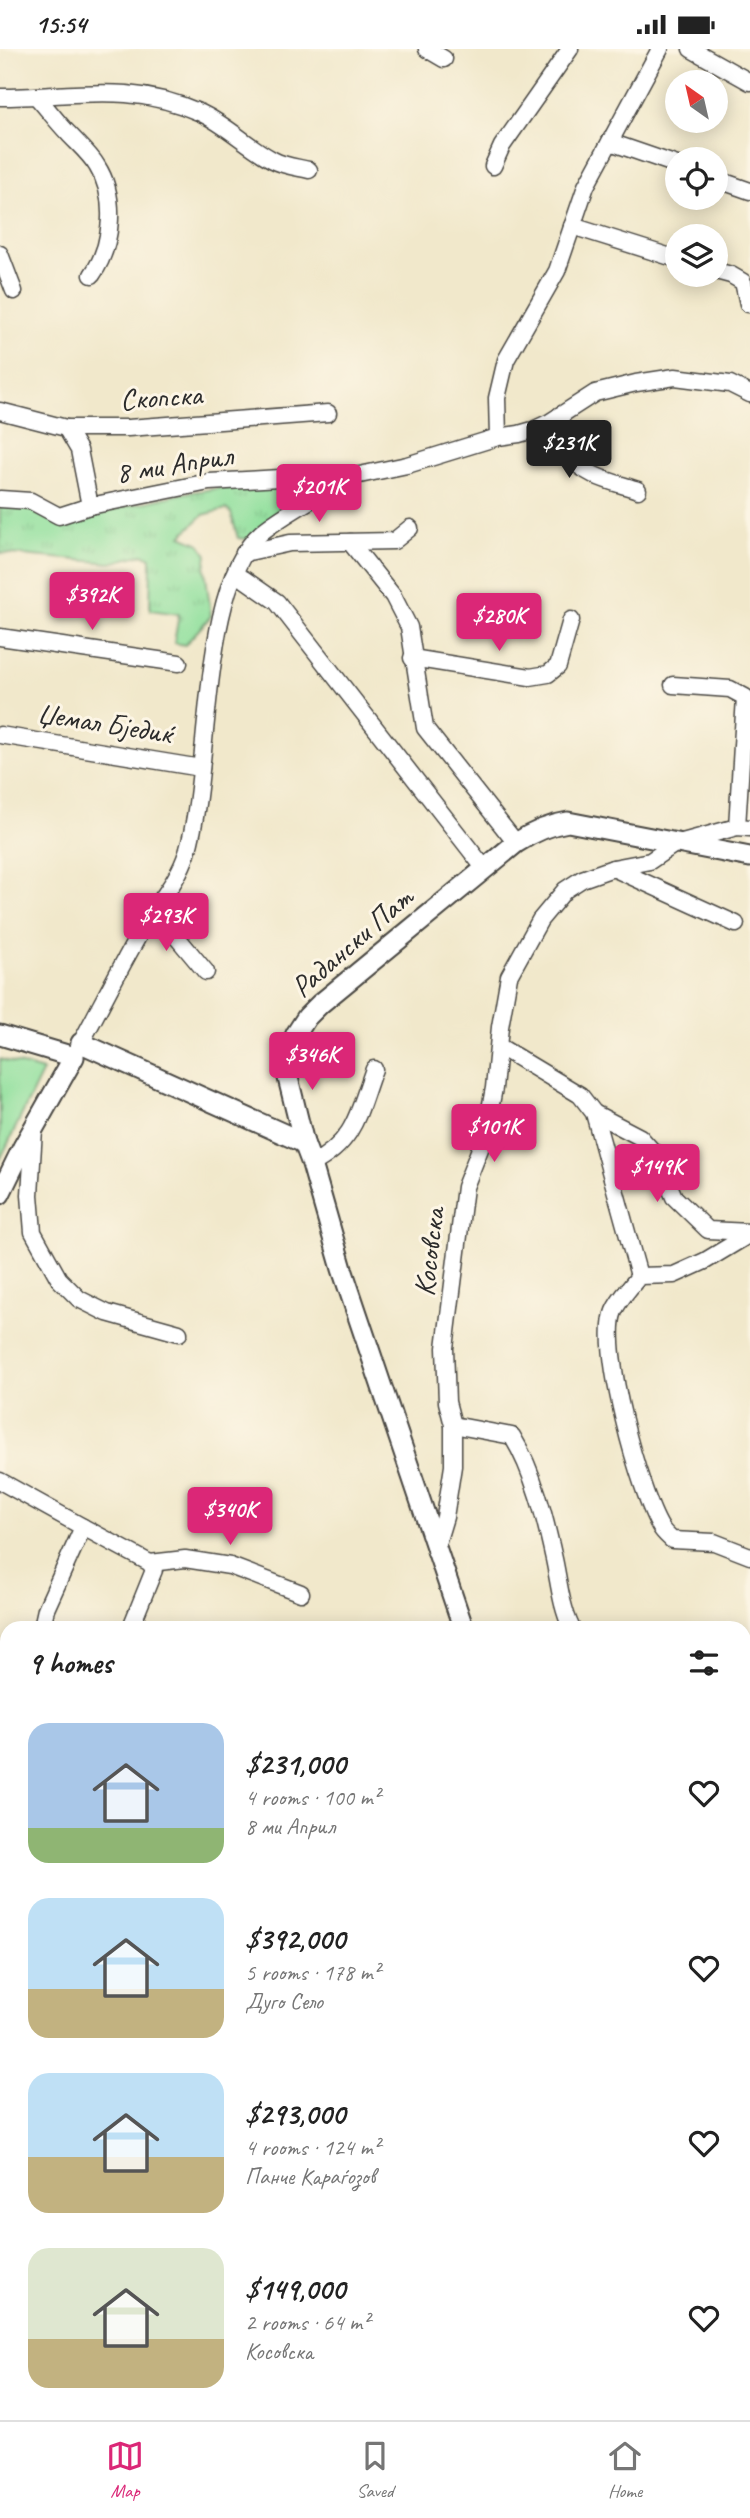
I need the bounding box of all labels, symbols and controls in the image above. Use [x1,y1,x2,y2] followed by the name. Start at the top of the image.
[35,8,86,41] text: 15:54
[665,70,728,133] north arrow
[665,70,728,287] map controls
[665,147,728,210] button: locate
[665,224,728,287] button: layers
[119,375,205,419] street label: Скопска
[520,421,618,480] pin: $231K
[542,428,596,457] text: $231K
[113,436,237,492] street label: 8 ми Април
[270,465,368,524] pin: $201K
[292,472,346,501] text: $201K
[43,573,141,632] pin: $392K
[66,580,118,609] text: $392K
[450,593,548,653] pin: $280K
[472,601,526,630] text: $280K
[35,694,178,753] street label: Џемал Бједиќ
[283,877,422,1006] street label: Радански Пат
[117,893,215,953] pin: $293K
[140,901,192,930] text: $293K
[263,1033,361,1092] pin: $346K
[285,1040,339,1069] text: $346K
[445,1105,543,1164] pin: $101K
[467,1112,521,1141] text: $101K
[608,1145,706,1204] pin: $149K
[631,1152,683,1181] text: $149K
[405,1203,454,1298] street label: Косовска
[181,1487,279,1547] pin: $340K
[203,1495,257,1524] text: $340K
[28,1644,112,1682] text: 9 homes
[685,1644,723,1682] icon: filters
[245,1745,345,1783] text: $231,000
[84,1751,168,1835] icon: home
[685,1774,723,1812] icon: heart
[245,1783,380,1812] text: 4 rooms · 100 m²
[245,1812,335,1841] text: 8 ми Април
[245,1920,345,1958] text: $392,000
[84,1926,168,2010] icon: home
[685,1949,723,1987] icon: heart
[245,1958,380,1987] text: 5 rooms · 178 m²
[245,1987,323,2016] text: Дуго Село
[245,2095,345,2133] text: $293,000
[84,2101,168,2185] icon: home
[685,2124,723,2162] icon: heart
[245,2133,380,2162] text: 4 rooms · 124 m²
[245,2162,375,2191] text: Панче Караѓозов
[245,2270,345,2308] text: $149,000
[84,2276,168,2360] icon: home
[685,2299,723,2337] icon: heart
[245,2308,369,2337] text: 2 rooms · 64 m²
[245,2337,313,2366] text: Косовска
[106,2437,144,2503] tab: Map
[356,2437,394,2503] tab: Saved
[606,2437,644,2503] tab: Home

